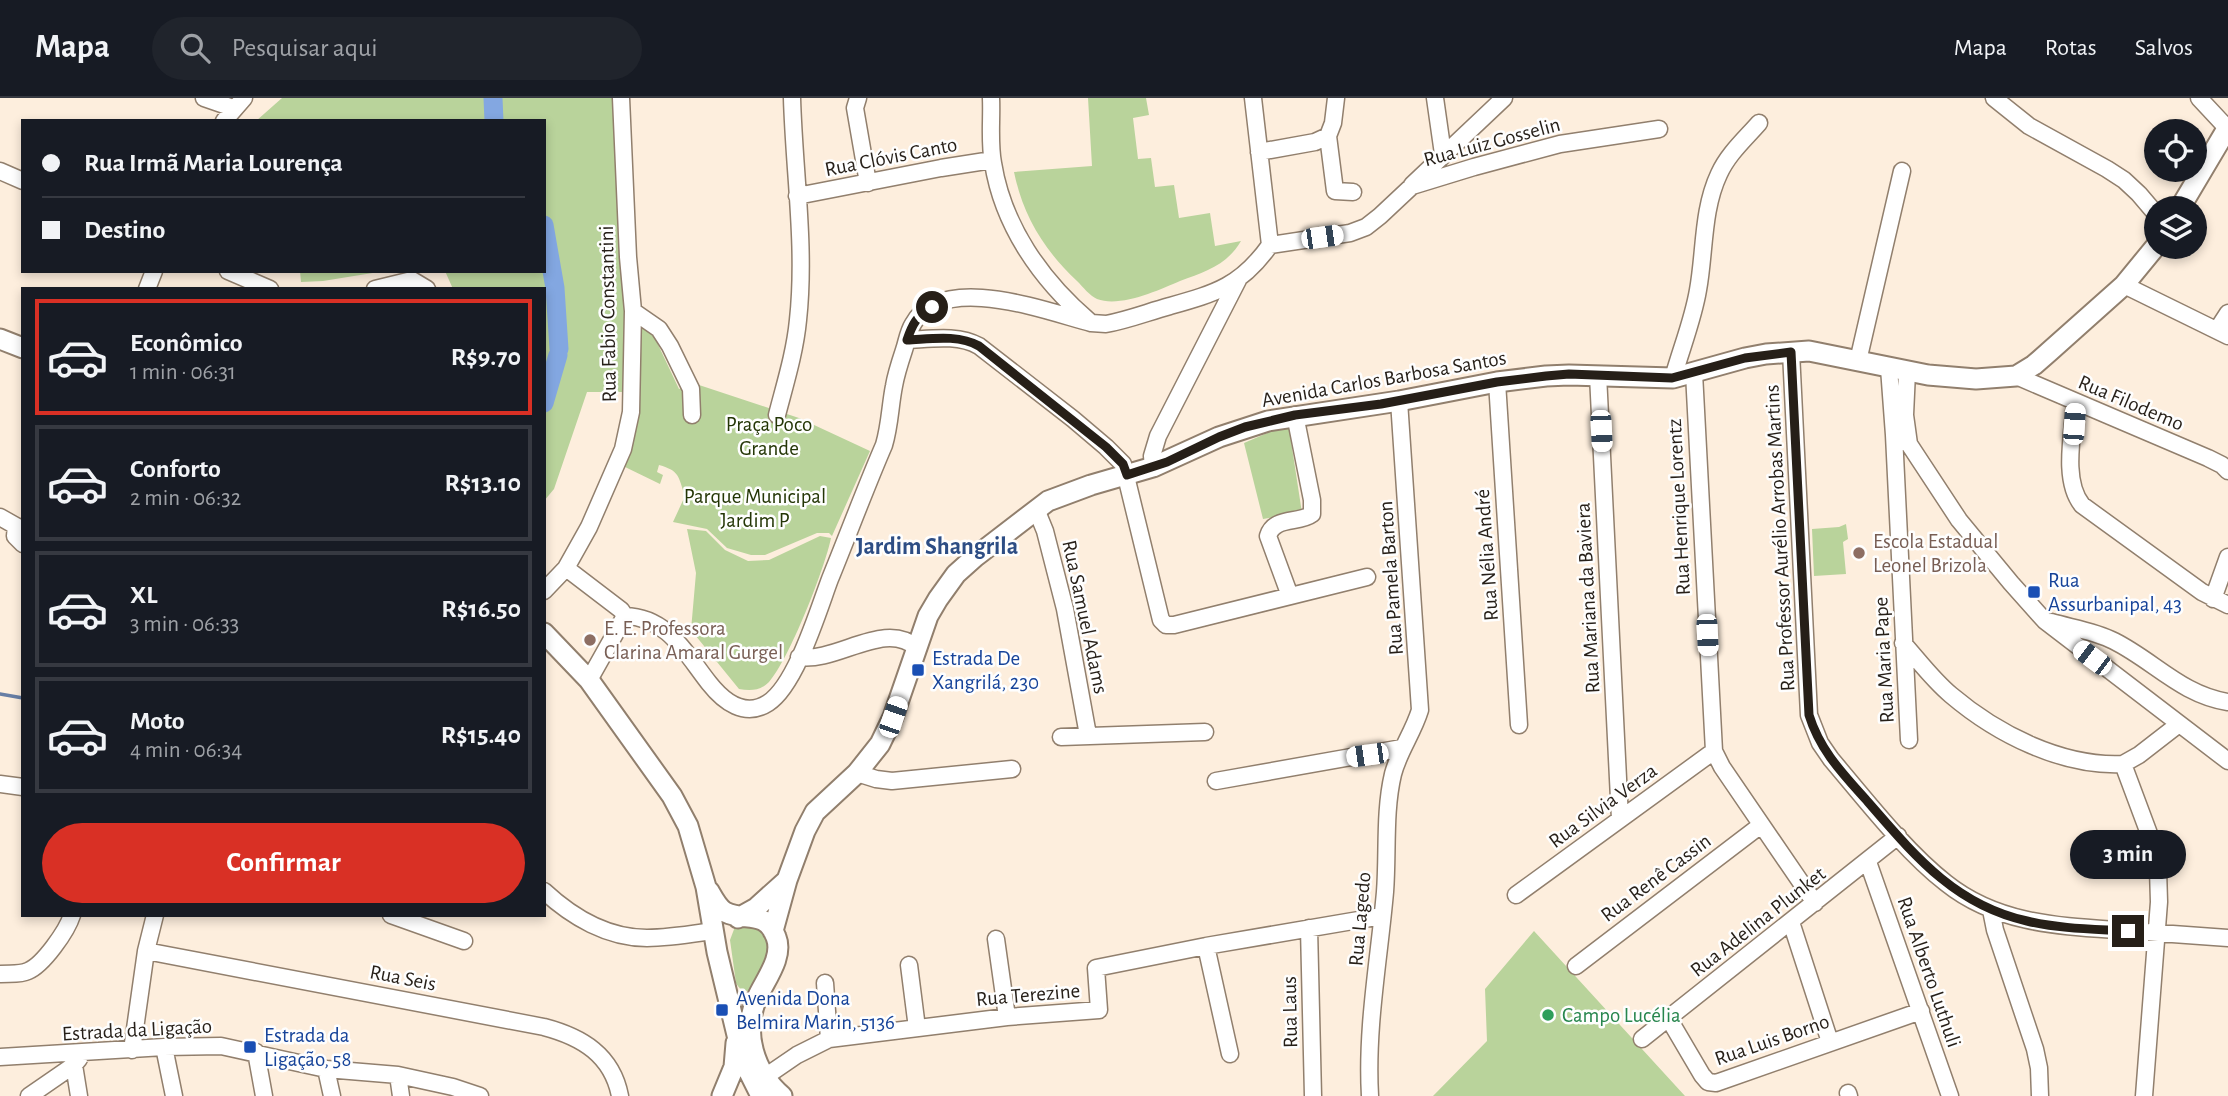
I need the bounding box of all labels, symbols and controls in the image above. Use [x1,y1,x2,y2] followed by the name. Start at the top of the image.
[152,17,642,80] search box
[176,29,214,67] icon: search
[35,31,110,64] text: Mapa
[232,35,378,61] text: Pesquisar aqui
[1954,36,2007,60] text: Mapa
[2045,36,2097,60] text: Rotas
[2135,36,2193,60] text: Salvos
[1421,114,1563,170] street label: Rua Luiz Gosselin
[2144,119,2207,259] map controls
[2144,119,2207,182] button: locate
[823,134,959,180] street label: Rua Clóvis Canto
[84,150,343,176] text: Rua Irmã Maria Lourença
[2144,196,2207,259] button: layers
[84,217,165,243] text: Destino
[1300,224,1345,250] car
[596,225,620,403] street label: Rua Fabio Constantini
[916,291,948,323] route start
[46,326,109,389] icon: car
[130,330,243,356] text: Econômico
[451,344,521,370] text: R$9.70
[1260,347,1508,411] street label: Avenida Carlos Barbosa Santos
[130,361,236,384] text: 1 min · 06:31
[2075,371,2187,435] street label: Rua Filodemo
[1761,384,1799,692] street label: Rua Professor Aurélio Arrobas Martins
[2063,402,2086,446] car
[1590,409,1613,453] car
[726,414,812,459] park label: Praça Poco Grande
[1664,418,1694,596] street label: Rua Henrique Lorentz
[46,452,109,515] icon: car
[130,456,221,482] text: Conforto
[445,470,521,496] text: R$13.10
[684,486,826,531] park label: Parque Municipal Jardim P
[130,487,241,510] text: 2 min · 06:32
[1472,488,1502,622] street label: Rua Nélia André
[1375,500,1407,656] street label: Rua Pamela Barton
[1573,502,1603,694] street label: Rua Mariana da Baviera
[1873,531,1998,576] place label: Escola Estadual Leonel Brizola
[856,535,1018,559] district label: Jardim Shangrila
[1058,538,1112,696] street label: Rua Samuel Adams
[1851,545,1867,561] marker: Escola Estadual Leonel Brizola
[2048,570,2182,615] place label: Rua Assurbanipal, 43
[46,578,109,641] icon: car
[130,582,157,608] text: XL
[2026,584,2042,600] marker: Rua Assurbanipal, 43
[441,596,521,622] text: R$16.50
[1870,596,1898,724] street label: Rua Maria Pape
[130,613,239,636] text: 3 min · 06:33
[1696,613,1719,657] car
[604,618,783,663] place label: E. E. Professora Clarina Amaral Gurgel
[582,632,598,648] marker: E. E. Professora Clarina Amaral Gurgel
[2069,637,2116,679] car
[932,648,1039,693] place label: Estrada De Xangrilá, 230
[910,662,926,678] marker: Estrada De Xangrilá, 230
[877,694,910,740] car
[46,704,109,767] icon: car
[130,708,185,734] text: Moto
[441,722,521,748] text: R$15.40
[130,739,242,762] text: 4 min · 06:34
[1345,742,1390,768] car
[1545,760,1661,852] street label: Rua Silvia Verza
[42,823,525,903] button: Confirmar
[1597,830,1715,926] street label: Rua Renê Cassin
[2070,830,2186,878] callout: 3 min
[2103,843,2153,866] text: 3 min
[1687,863,1830,981] street label: Rua Adelina Plunket
[1345,871,1375,967] street label: Rua Lagedo
[1893,894,1965,1050] street label: Rua Alberto Luthuli
[2112,915,2144,947] route end
[368,961,438,995] street label: Rua Seis
[1279,976,1301,1048] street label: Rua Laus
[975,980,1081,1010] street label: Rua Terezine
[736,988,895,1033] place label: Avenida Dona Belmira Marin, 5136
[714,1002,730,1018] marker: Avenida Dona Belmira Marin, 5136
[1562,1005,1681,1026] place label: Campo Lucélia
[1540,1007,1556,1023] marker: Campo Lucélia
[1712,1011,1832,1069] street label: Rua Luis Borno
[61,1016,213,1044] street label: Estrada da Ligação
[264,1025,351,1070] place label: Estrada da Ligação, 58
[242,1039,258,1055] marker: Estrada da Ligação, 58

